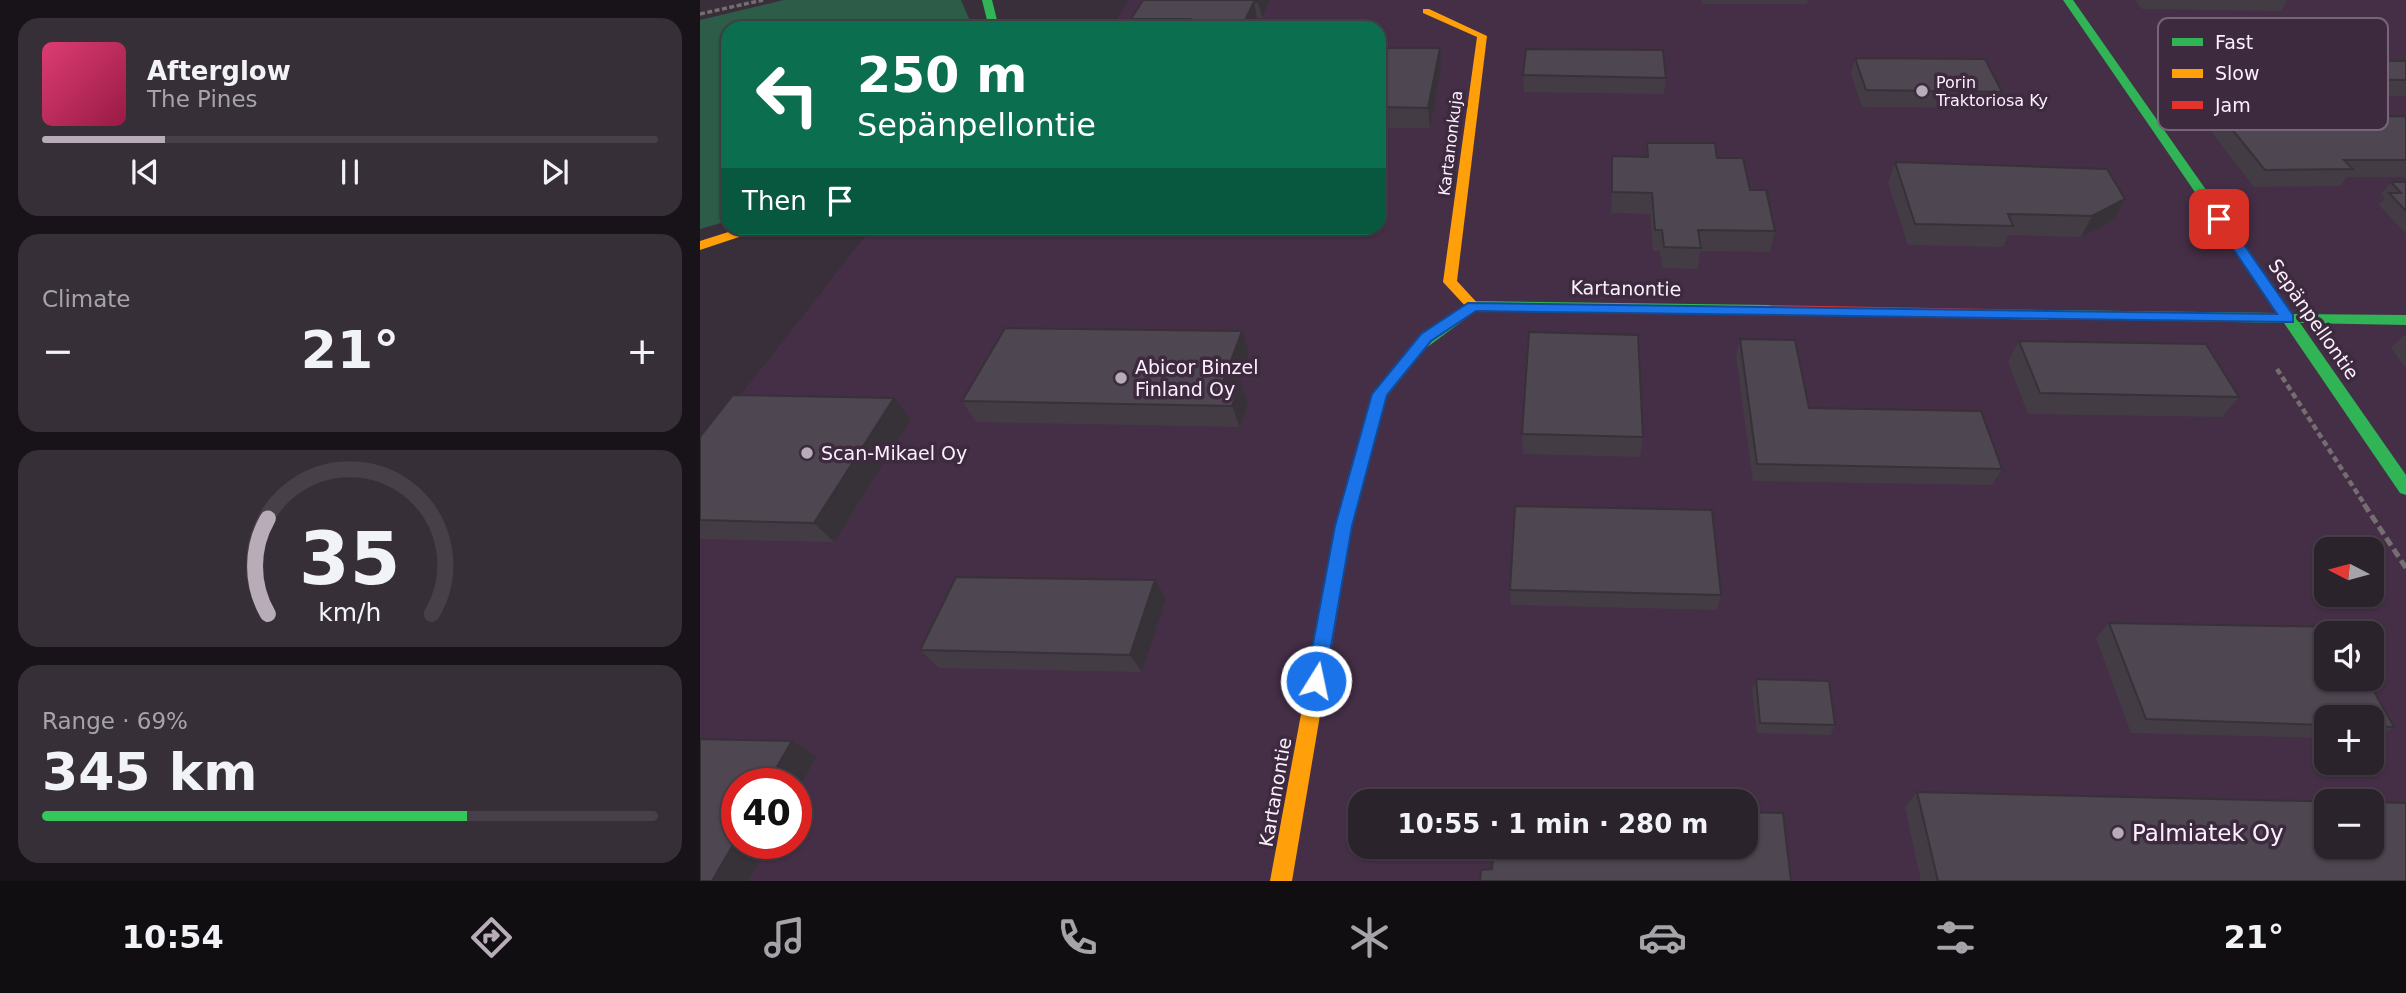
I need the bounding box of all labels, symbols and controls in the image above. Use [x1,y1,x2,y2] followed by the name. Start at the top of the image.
[2158,18,2388,130] legend
[2215,31,2253,53] text: Fast
[857,47,1027,104] text: 250 m
[742,49,833,140] icon: left
[147,56,291,86] text: Afterglow
[2215,62,2260,84] text: Slow
[1935,73,2048,110] place label: Porin Traktoriosa Ky
[1914,83,1930,99] marker: Porin Traktoriosa Ky
[147,86,258,112] text: The Pines
[1435,89,1466,197] street label: Kartanonkuja
[2214,94,2251,116] text: Jam
[857,106,1096,144] text: Sepänpellontie
[126,153,164,191] icon: previous
[331,153,369,191] icon: pause
[536,153,574,191] icon: next
[821,182,859,220] icon: arrive
[742,186,807,216] text: Then
[2189,189,2249,249] pin
[2200,200,2238,238] icon: arrive
[2264,255,2364,383] street label: Sepänpellontie
[1570,276,1682,300] street label: Kartanontie
[42,286,131,312] text: Climate
[301,320,399,380] text: 21°
[42,329,74,373] text: −
[626,329,658,373] text: +
[1135,356,1259,400] place label: Abicor Binzel Finland Oy
[1113,370,1129,386] marker: Abicor Binzel Finland Oy
[821,442,967,464] place label: Scan-Mikael Oy
[799,445,815,461] marker: Scan-Mikael Oy
[299,517,401,602] text: 35
[2314,537,2384,607] north arrow
[2314,537,2384,859] map controls
[318,598,382,627] text: km/h
[2314,621,2384,691] button: sound
[1279,644,1353,718] position arrow
[2314,705,2384,775] button: +
[42,708,188,734] text: Range · 69%
[1255,736,1295,848] street label: Kartanontie
[42,742,257,802] text: 345 km
[721,768,812,859] speed limit sign: 40
[2314,789,2384,859] button: −
[1398,809,1708,839] text: 10:55 · 1 min · 280 m
[2132,820,2284,846] place label: Palmiatek Oy
[2110,825,2126,841] marker: Palmiatek Oy
[467,913,516,962] icon: directions
[760,913,809,962] icon: music
[1053,913,1102,962] icon: phone
[1345,913,1394,962] icon: climate
[1638,913,1687,962] icon: car
[1931,913,1980,962] icon: filters
[122,918,224,956] text: 10:54
[2224,918,2284,956] text: 21°

